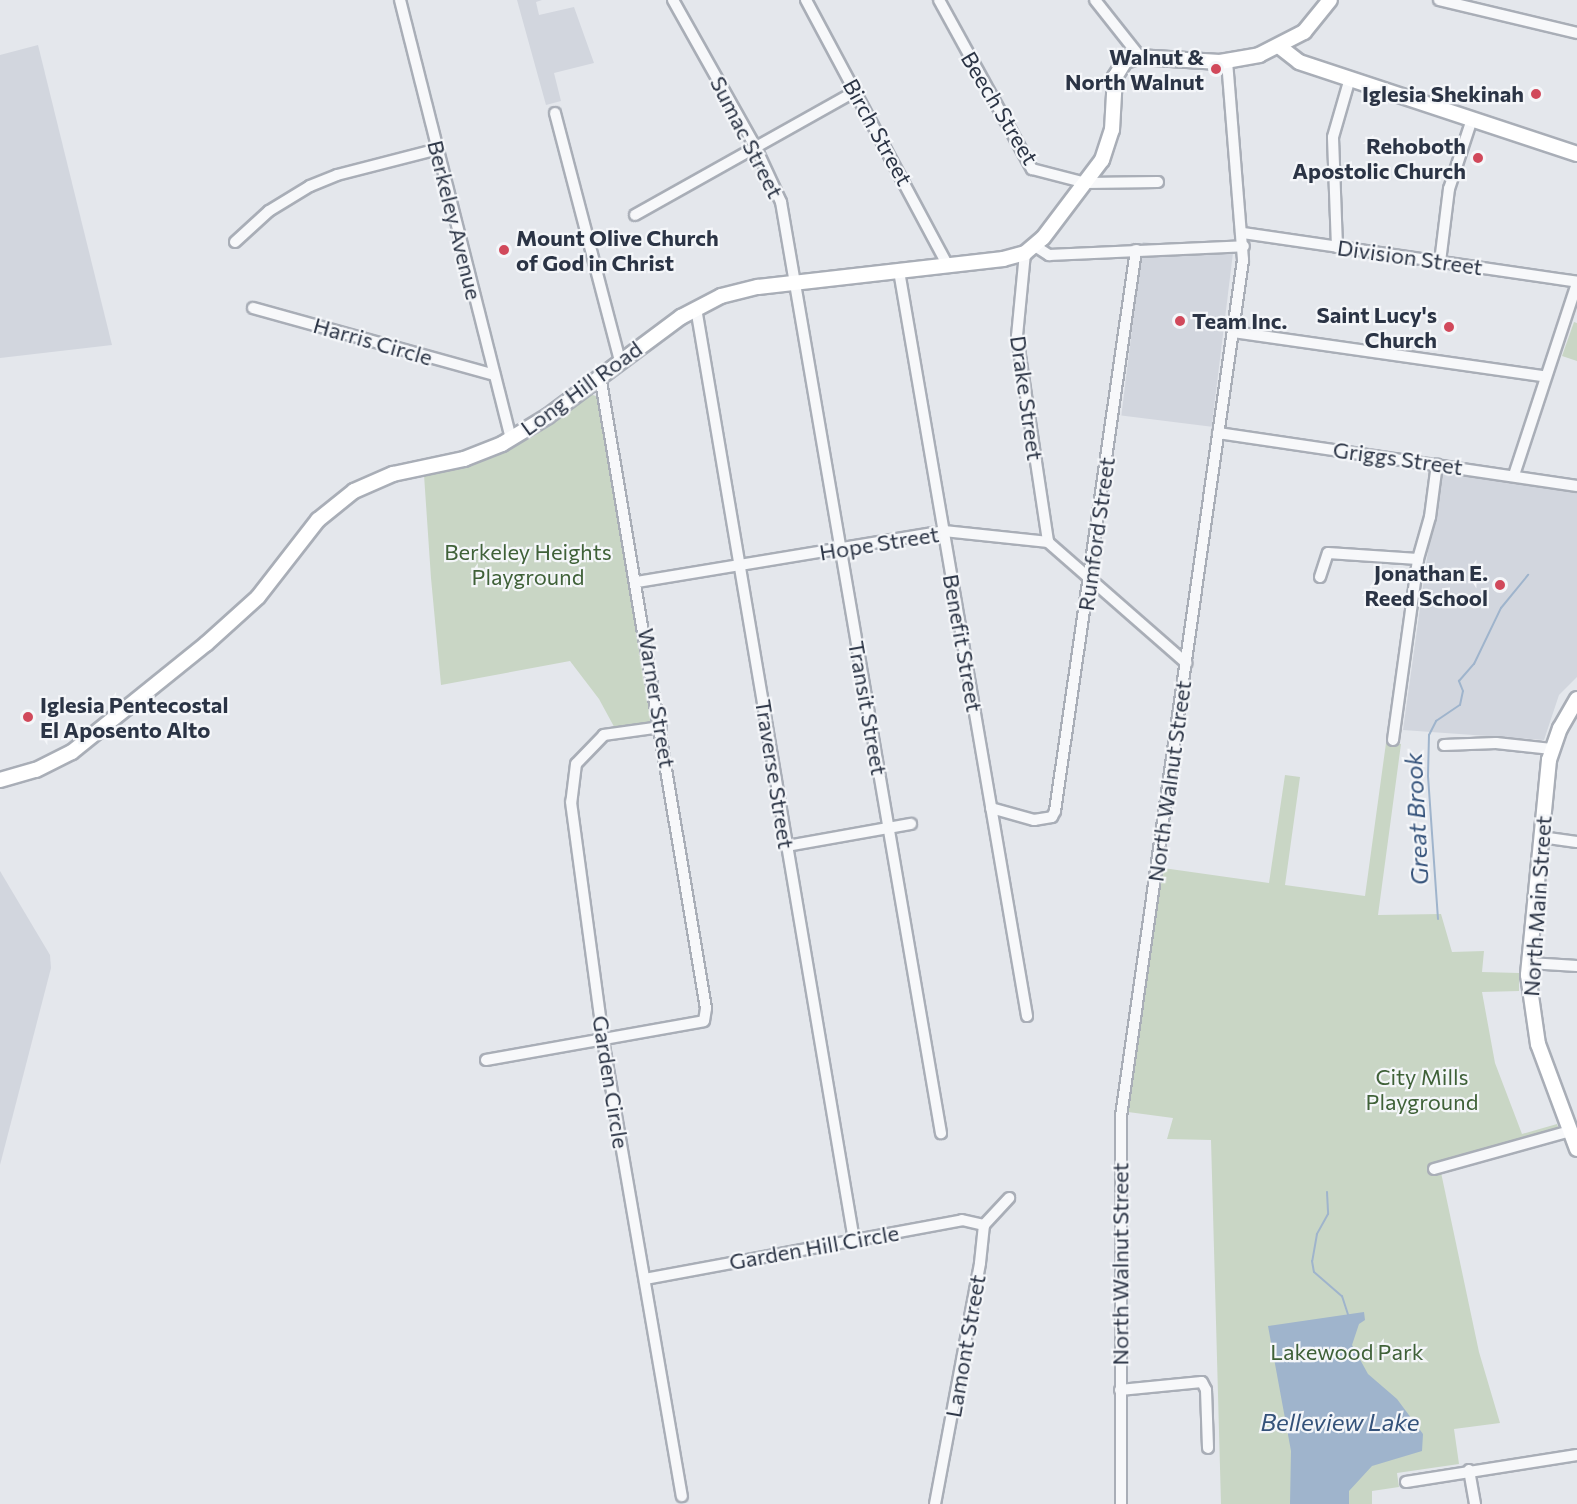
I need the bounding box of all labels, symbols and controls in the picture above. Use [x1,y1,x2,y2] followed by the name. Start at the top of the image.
[1065,43,1204,94] place label: Walnut & North Walnut
[956,47,1044,169] street label: Beech Street
[1209,62,1223,76] marker: Walnut & North Walnut
[705,72,789,202] street label: Sumac Street
[838,74,918,190] street label: Birch Street
[1362,81,1524,107] place label: Iglesia Shekinah
[1529,87,1543,101] marker: Iglesia Shekinah
[1292,132,1466,184] place label: Rehoboth Apostolic Church
[422,137,488,303] street label: Berkeley Avenue
[1471,151,1485,165] marker: Rehoboth Apostolic Church
[516,224,719,276] place label: Mount Olive Church of God in Christ
[1336,234,1484,280] street label: Division Street
[497,243,511,257] marker: Mount Olive Church of God in Christ
[1317,301,1437,352] place label: Saint Lucy's Church
[1192,308,1287,334] place label: Team Inc.
[310,311,436,371] street label: Harris Circle
[1173,314,1187,328] marker: Team Inc.
[1442,320,1456,334] marker: Saint Lucy's Church
[1005,334,1049,462] street label: Drake Street
[515,335,647,441] street label: Long Hill Road
[1331,436,1465,480] street label: Griggs Street
[1072,455,1120,613] street label: Rumford Street
[817,521,941,565] street label: Hope Street
[444,538,612,590] park label: Berkeley Heights Playground
[1364,559,1488,610] place label: Jonathan E. Reed School
[938,572,988,714] street label: Benefit Street
[1493,578,1507,592] marker: Jonathan E. Reed School
[633,626,681,770] street label: Warner Street
[843,639,893,777] street label: Transit Street
[1142,679,1196,883] street label: North Walnut Street
[40,691,228,742] place label: Iglesia Pentecostal El Aposento Alto
[750,697,800,851] street label: Traverse Street
[21,710,35,724] marker: Iglesia Pentecostal El Aposento Alto
[1398,752,1434,886] water label: Great Brook
[1518,815,1556,997] street label: North Main Street
[587,1014,635,1150] street label: Garden Circle
[1366,1063,1478,1114] park label: City Mills Playground
[1107,1162,1133,1366] street label: North Walnut Street
[727,1219,901,1275] street label: Garden Hill Circle
[939,1273,991,1419] street label: Lamont Street
[1270,1339,1424,1365] park label: Lakewood Park
[1261,1408,1419,1436] water label: Belleview Lake

